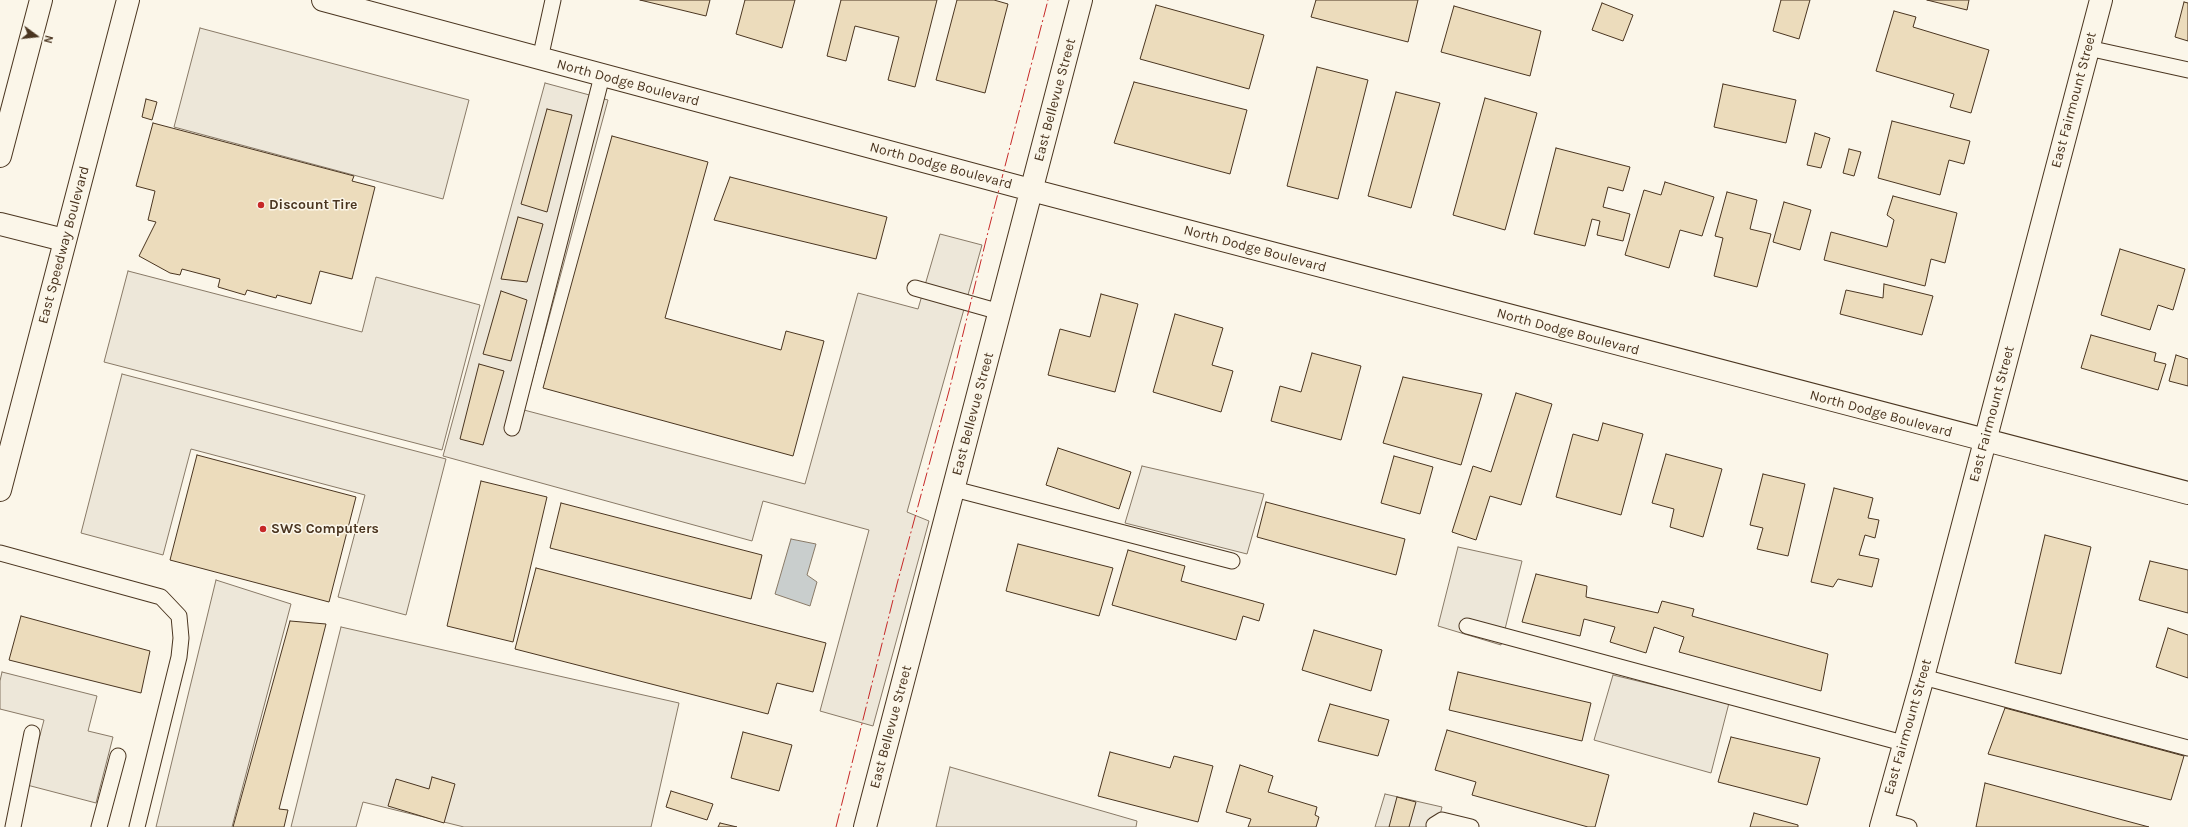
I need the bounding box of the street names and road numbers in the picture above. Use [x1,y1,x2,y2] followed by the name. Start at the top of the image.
[2048,30,2100,170] street label: East Fairmount Street
[1030,37,1080,163] street label: East Bellevue Street
[555,56,701,110] street label: North Dodge Boulevard
[868,139,1014,193] street label: North Dodge Boulevard
[35,164,93,326] street label: East Speedway Boulevard
[1182,222,1328,276] street label: North Dodge Boulevard
[1495,305,1641,359] street label: North Dodge Boulevard
[1966,344,2018,484] street label: East Fairmount Street
[948,351,998,477] street label: East Bellevue Street
[1808,387,1954,441] street label: North Dodge Boulevard
[1881,657,1935,797] street label: East Fairmount Street
[866,664,916,790] street label: East Bellevue Street

